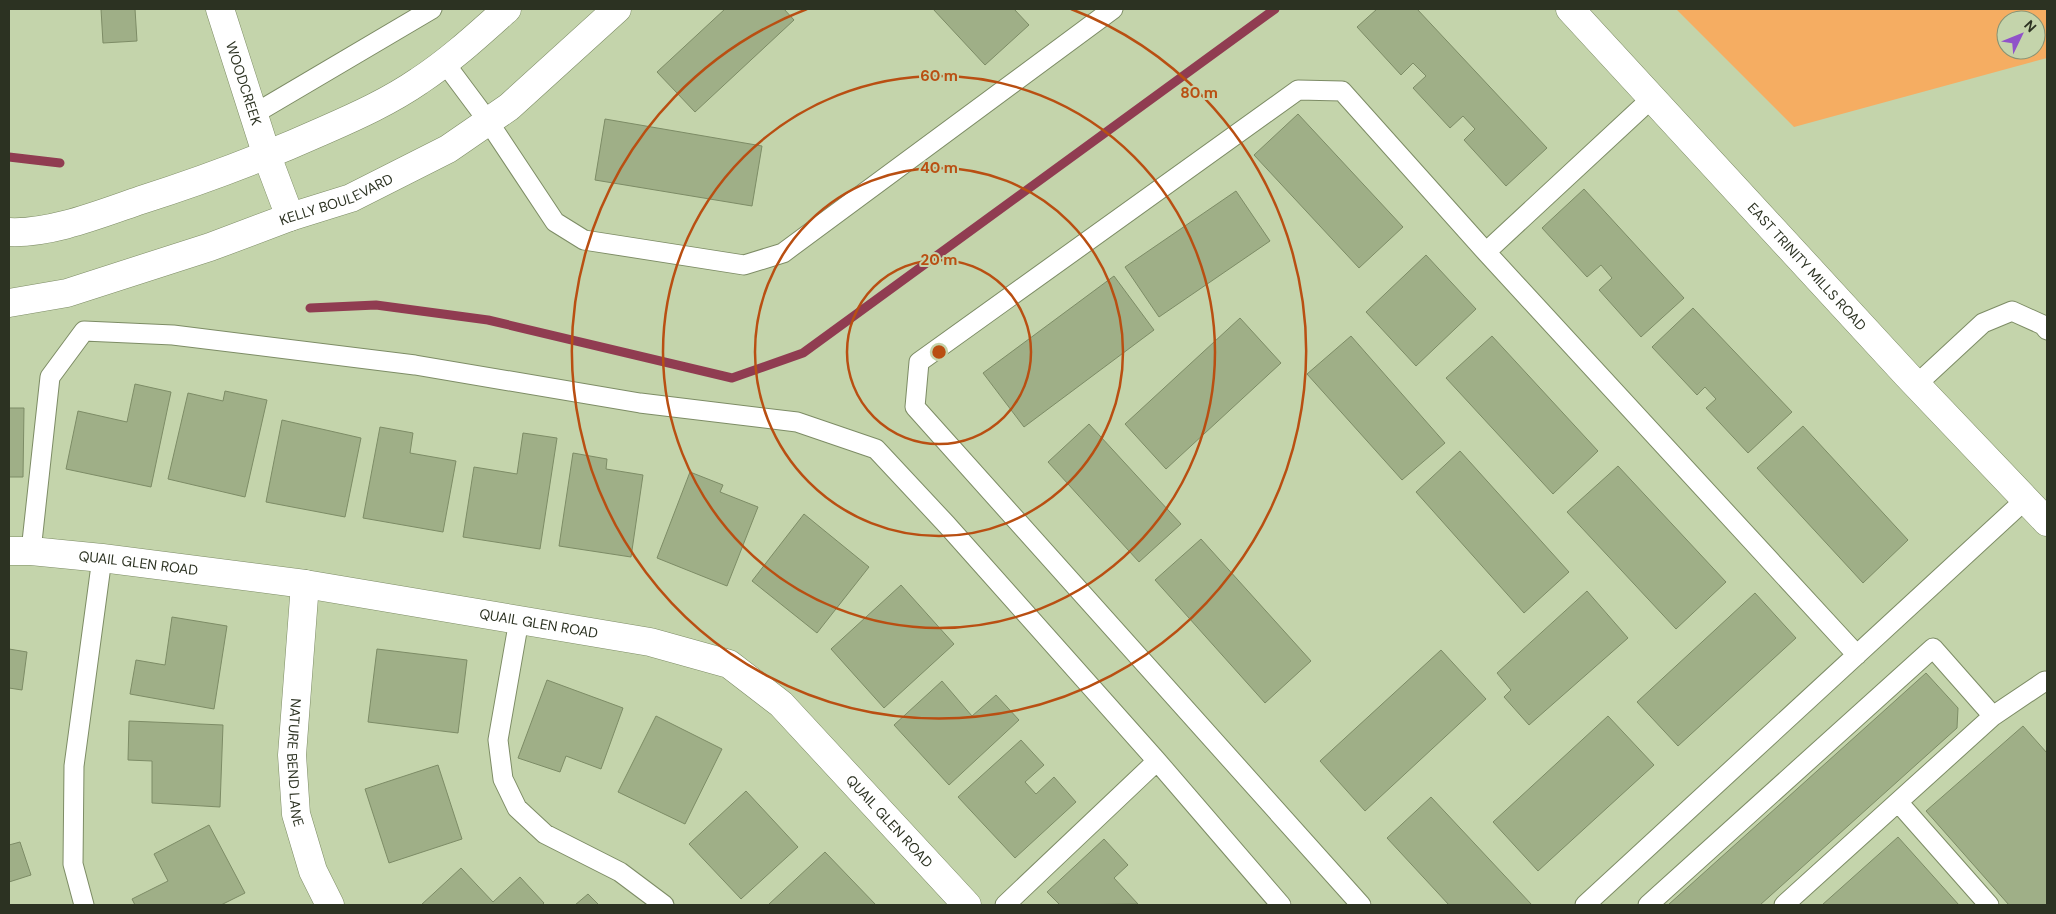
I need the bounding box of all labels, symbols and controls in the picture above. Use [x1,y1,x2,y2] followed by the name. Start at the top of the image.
[1996,10,2046,60] north arrow
[2020,16,2041,36] text: N
[222,39,266,127] street label: WOODCREEK
[920,66,958,86] text: 60 m
[1180,83,1218,103] text: 80 m
[920,158,958,178] text: 40 m
[277,169,396,229] street label: KELLY BOULEVARD
[1744,199,1870,334] street label: EAST TRINITY MILLS ROAD
[921,250,957,270] text: 20 m
[930,343,948,361] centre of rings
[78,547,199,579] street label: QUAIL GLEN ROAD
[478,604,599,642] street label: QUAIL GLEN ROAD
[283,698,308,829] street label: NATURE BEND LANE
[842,771,937,871] street label: QUAIL GLEN ROAD

